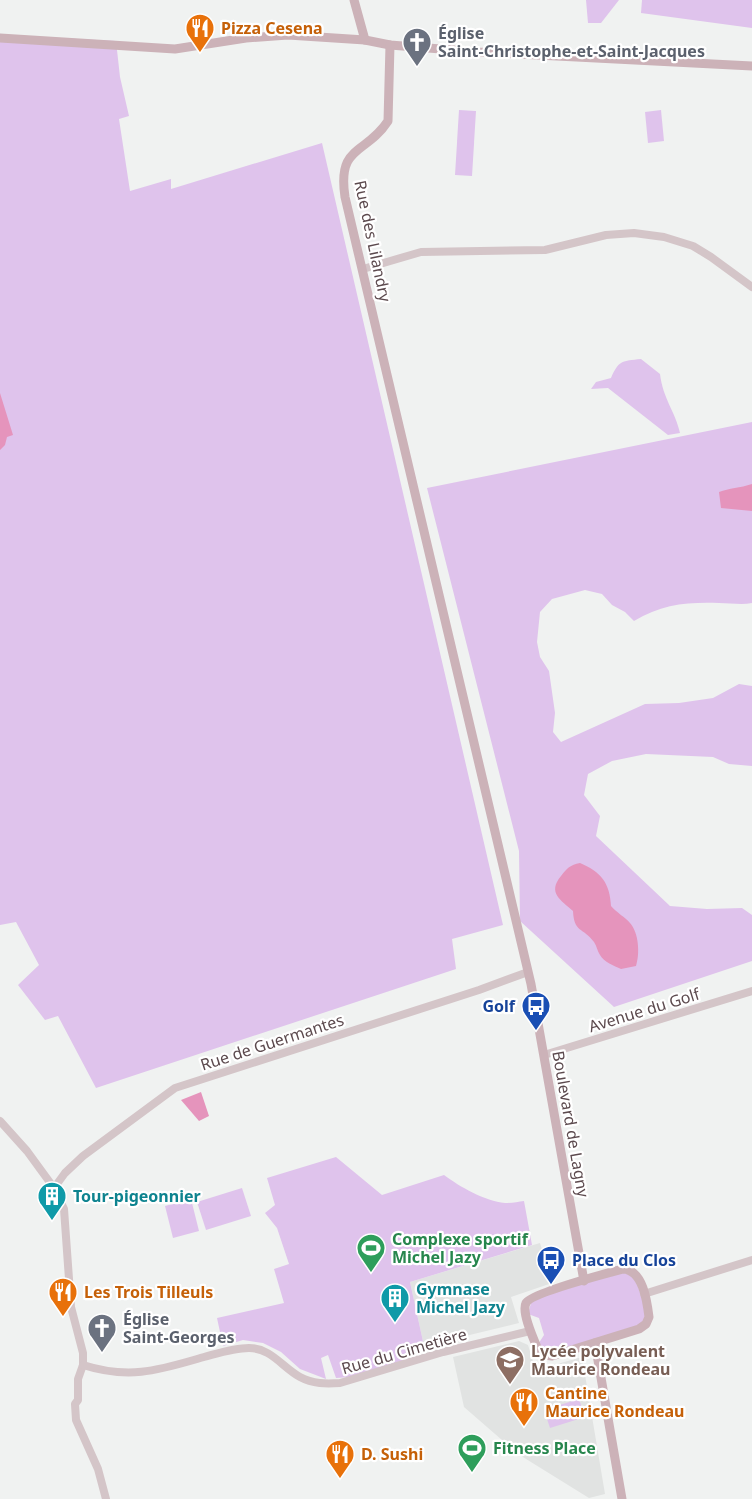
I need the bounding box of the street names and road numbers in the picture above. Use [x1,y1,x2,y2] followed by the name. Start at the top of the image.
[349,178,397,305] street label: Rue des Lilandry
[586,982,704,1037] street label: Avenue du Golf
[198,1008,346,1076] street label: Rue de Guermantes
[547,1049,595,1200] street label: Boulevard de Lagny
[339,1323,469,1379] street label: Rue du Cimetière

